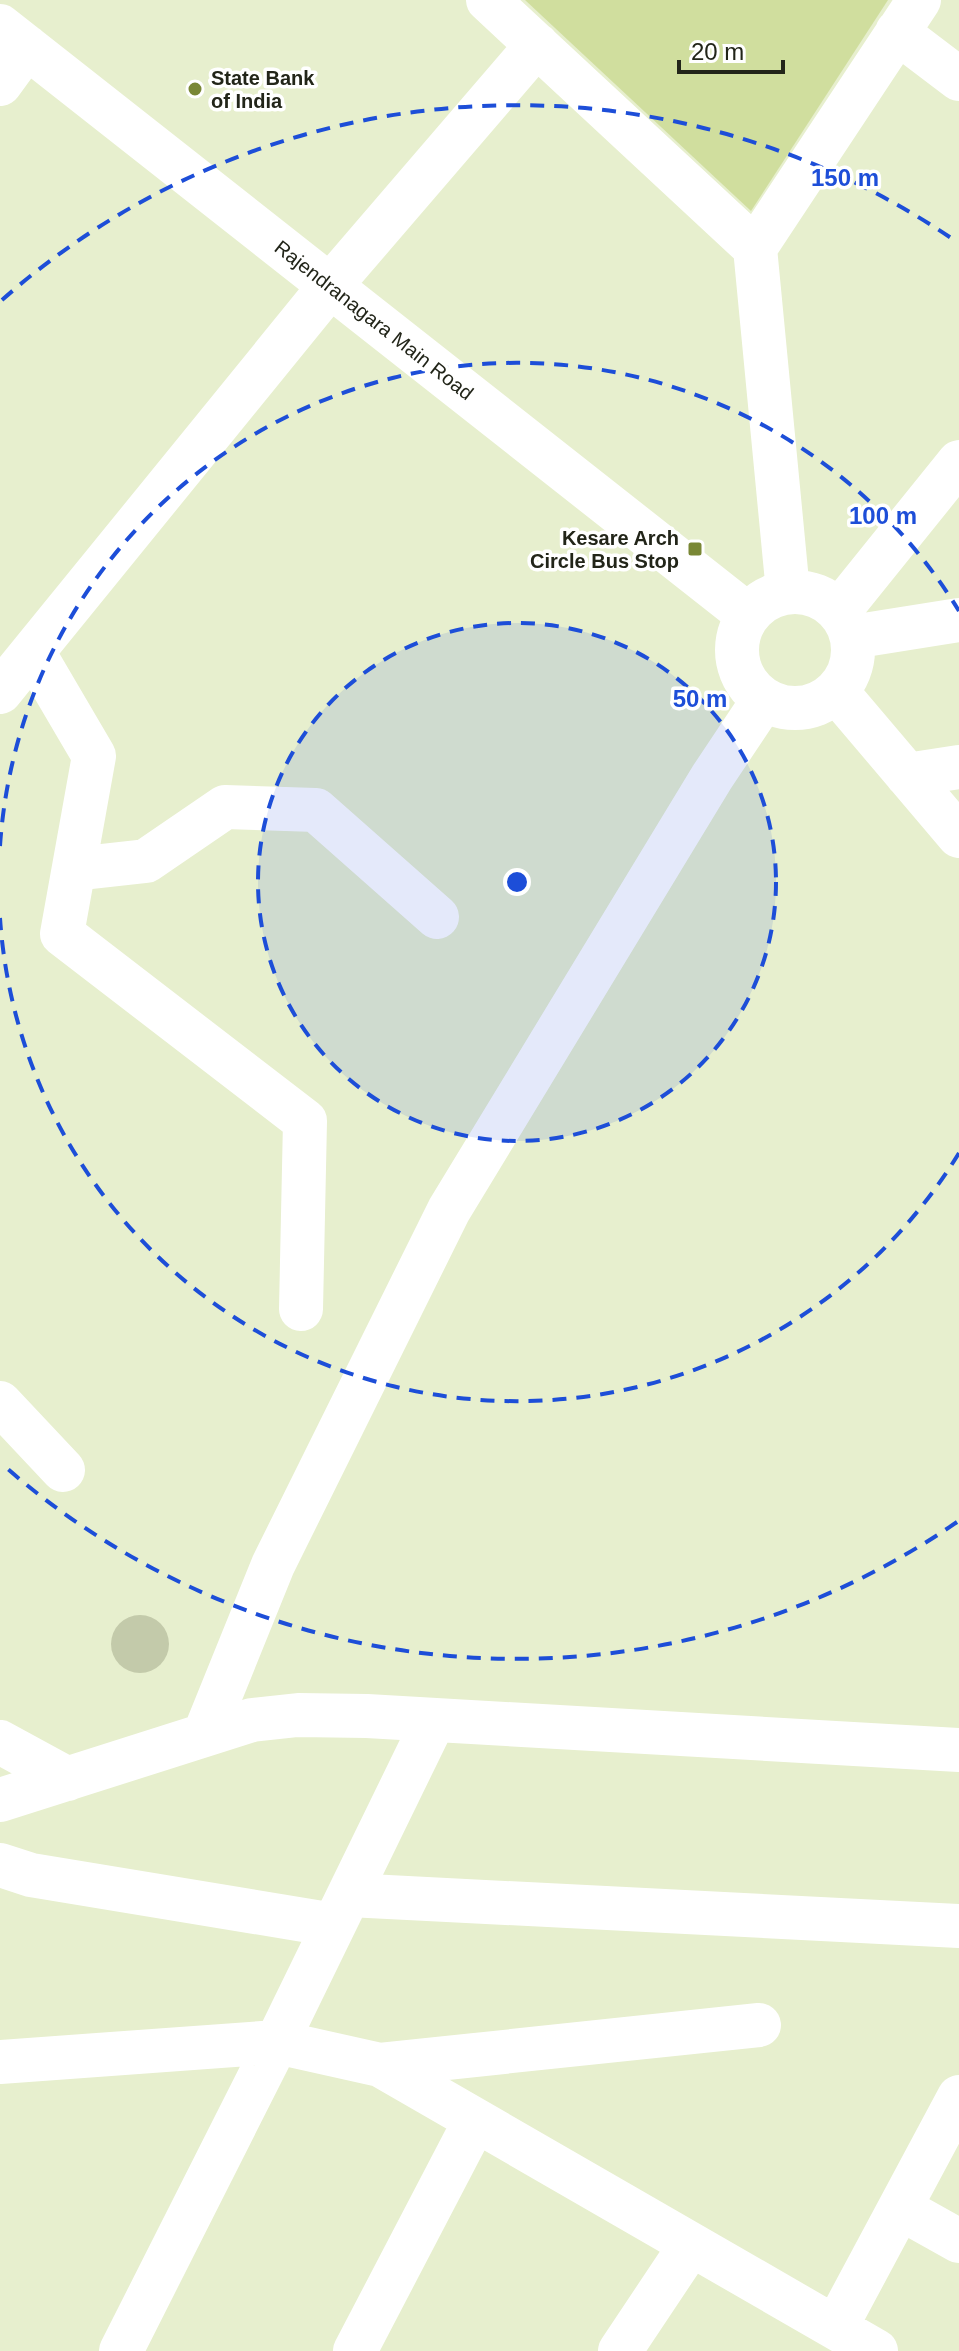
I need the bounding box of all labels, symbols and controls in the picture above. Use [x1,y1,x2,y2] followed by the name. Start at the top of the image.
[679,24,783,74] scale bar
[691,38,744,65] text: 20 m
[211,67,315,112] place label: State Bank of India
[186,80,204,98] marker: State Bank of India
[811,164,879,191] text: 150 m
[270,236,478,404] street label: Rajendranagara Main Road
[849,502,917,529] text: 100 m
[530,527,679,572] place label: Kesare Arch Circle Bus Stop
[686,540,704,558] marker: Kesare Arch Circle Bus Stop
[673,685,727,712] text: 50 m
[503,868,531,896] centre of rings

